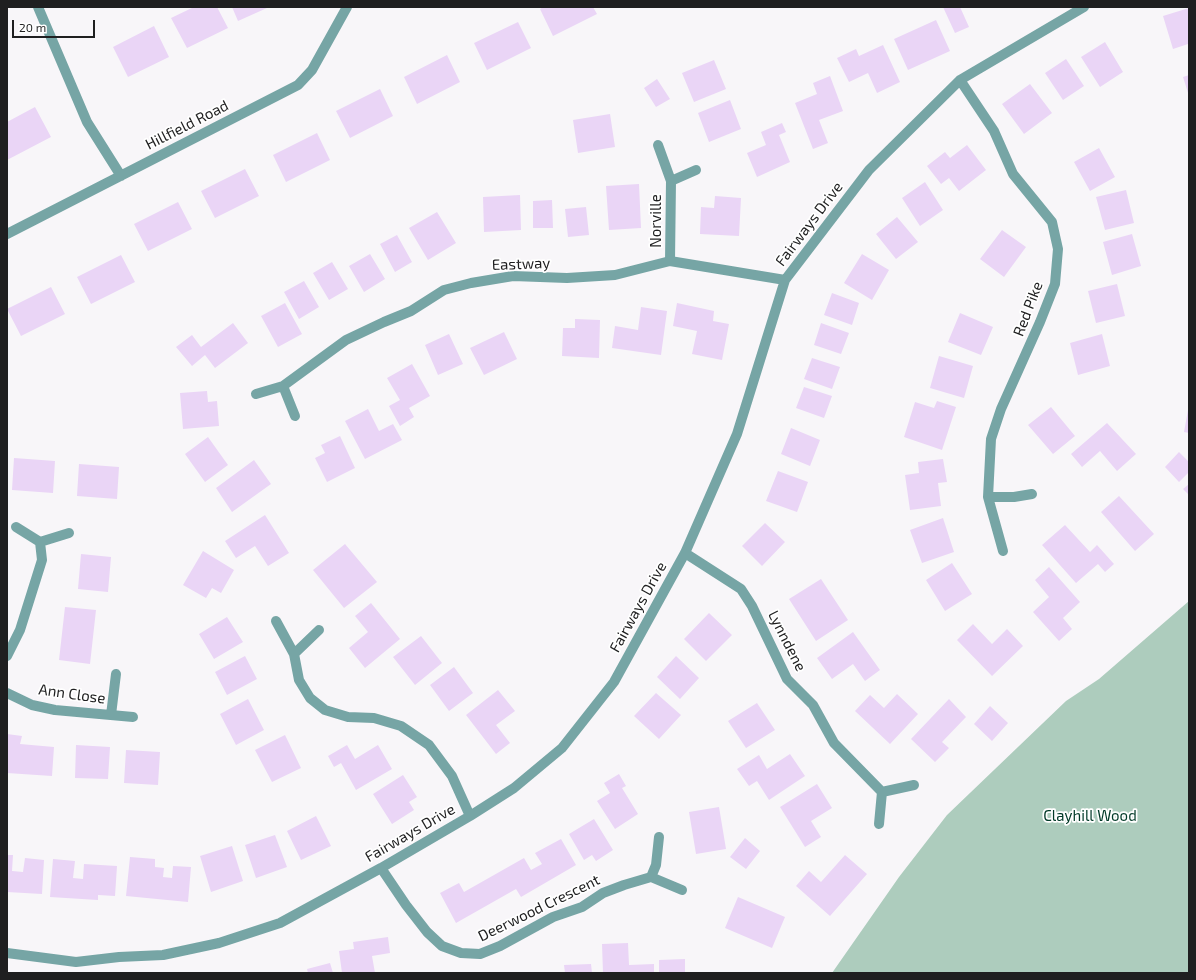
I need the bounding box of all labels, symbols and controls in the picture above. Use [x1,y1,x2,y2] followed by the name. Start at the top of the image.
[14,12,97,38] scale bar
[19,20,46,34] text: 20 m
[143,96,231,154] street label: Hillfield Road
[771,178,847,270] street label: Fairways Drive
[647,194,665,248] street label: Norville
[491,254,551,274] street label: Eastway
[1009,279,1047,339] street label: Red Pike
[606,559,670,655] street label: Fairways Drive
[764,608,810,674] street label: Lynndene
[37,680,107,708] street label: Ann Close
[362,800,458,866] street label: Fairways Drive
[1043,807,1137,825] park label: Clayhill Wood
[475,871,603,945] street label: Deerwood Crescent

